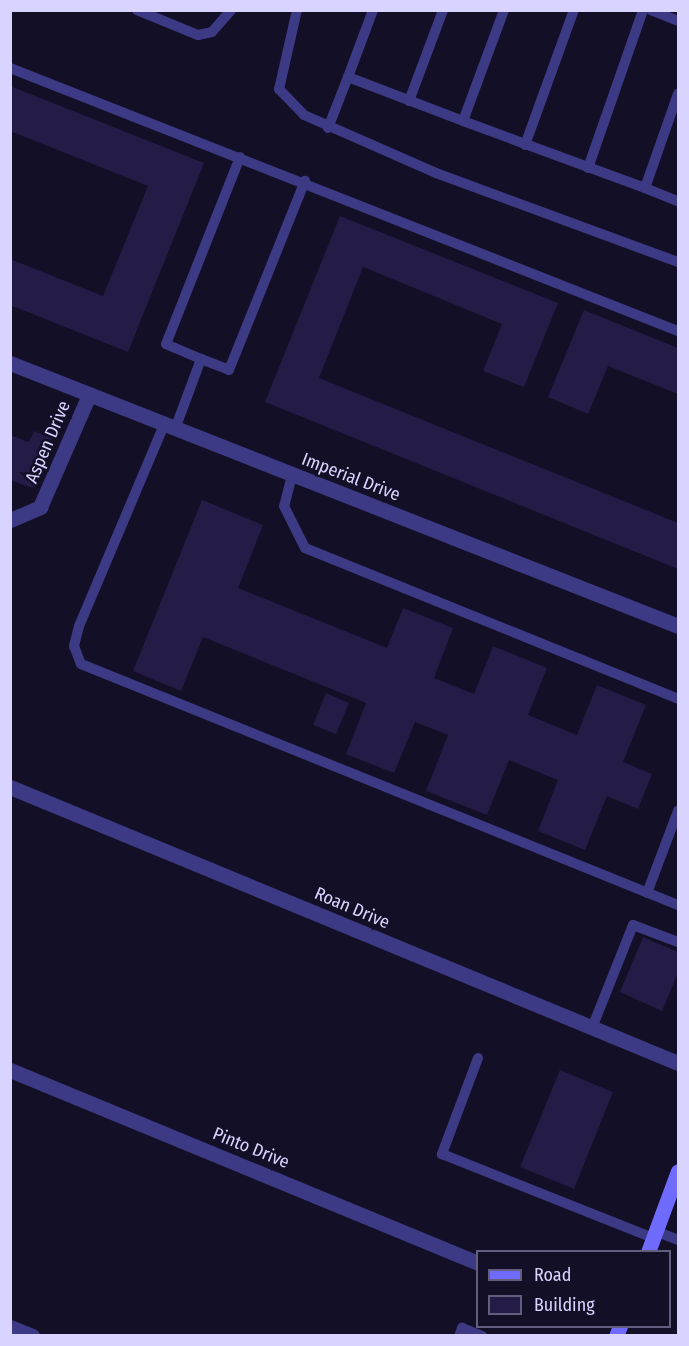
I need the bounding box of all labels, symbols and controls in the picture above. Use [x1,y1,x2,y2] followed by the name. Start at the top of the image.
[21,398,75,486] street label: Aspen Drive
[299,448,403,506] street label: Imperial Drive
[311,883,393,933] street label: Roan Drive
[209,1123,293,1173] street label: Pinto Drive
[476,1250,671,1328] legend
[534,1264,571,1286] text: Road
[534,1294,595,1316] text: Building

